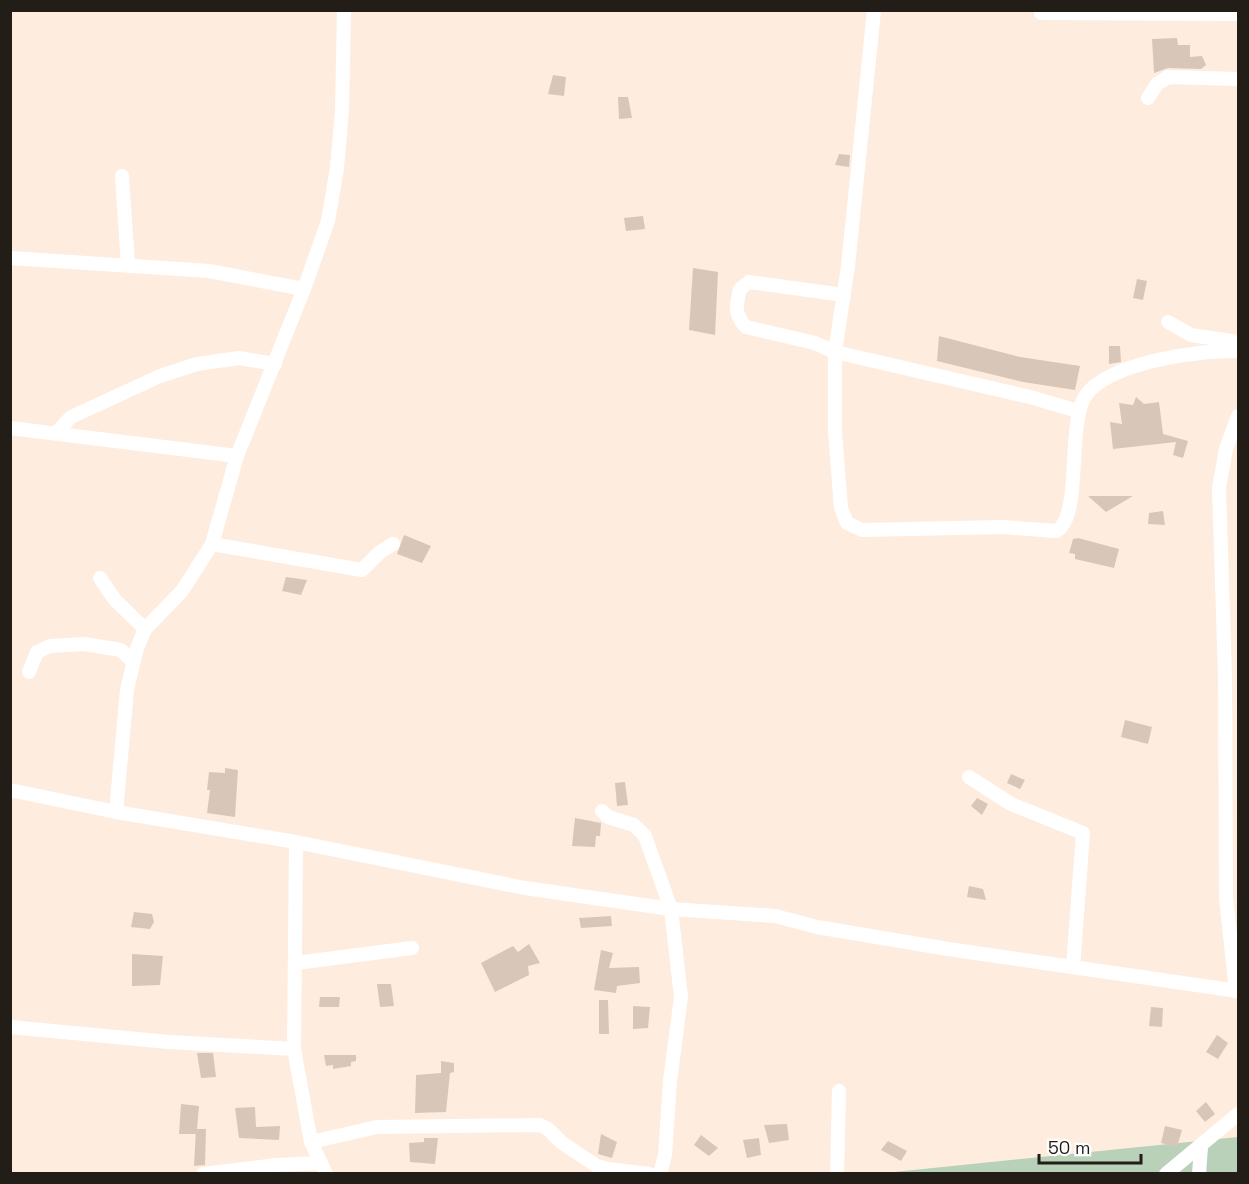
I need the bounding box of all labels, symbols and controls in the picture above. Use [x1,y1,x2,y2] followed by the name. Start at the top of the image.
[1039,1127,1141,1165] scale bar
[1048,1136,1090,1159] text: 50 m

